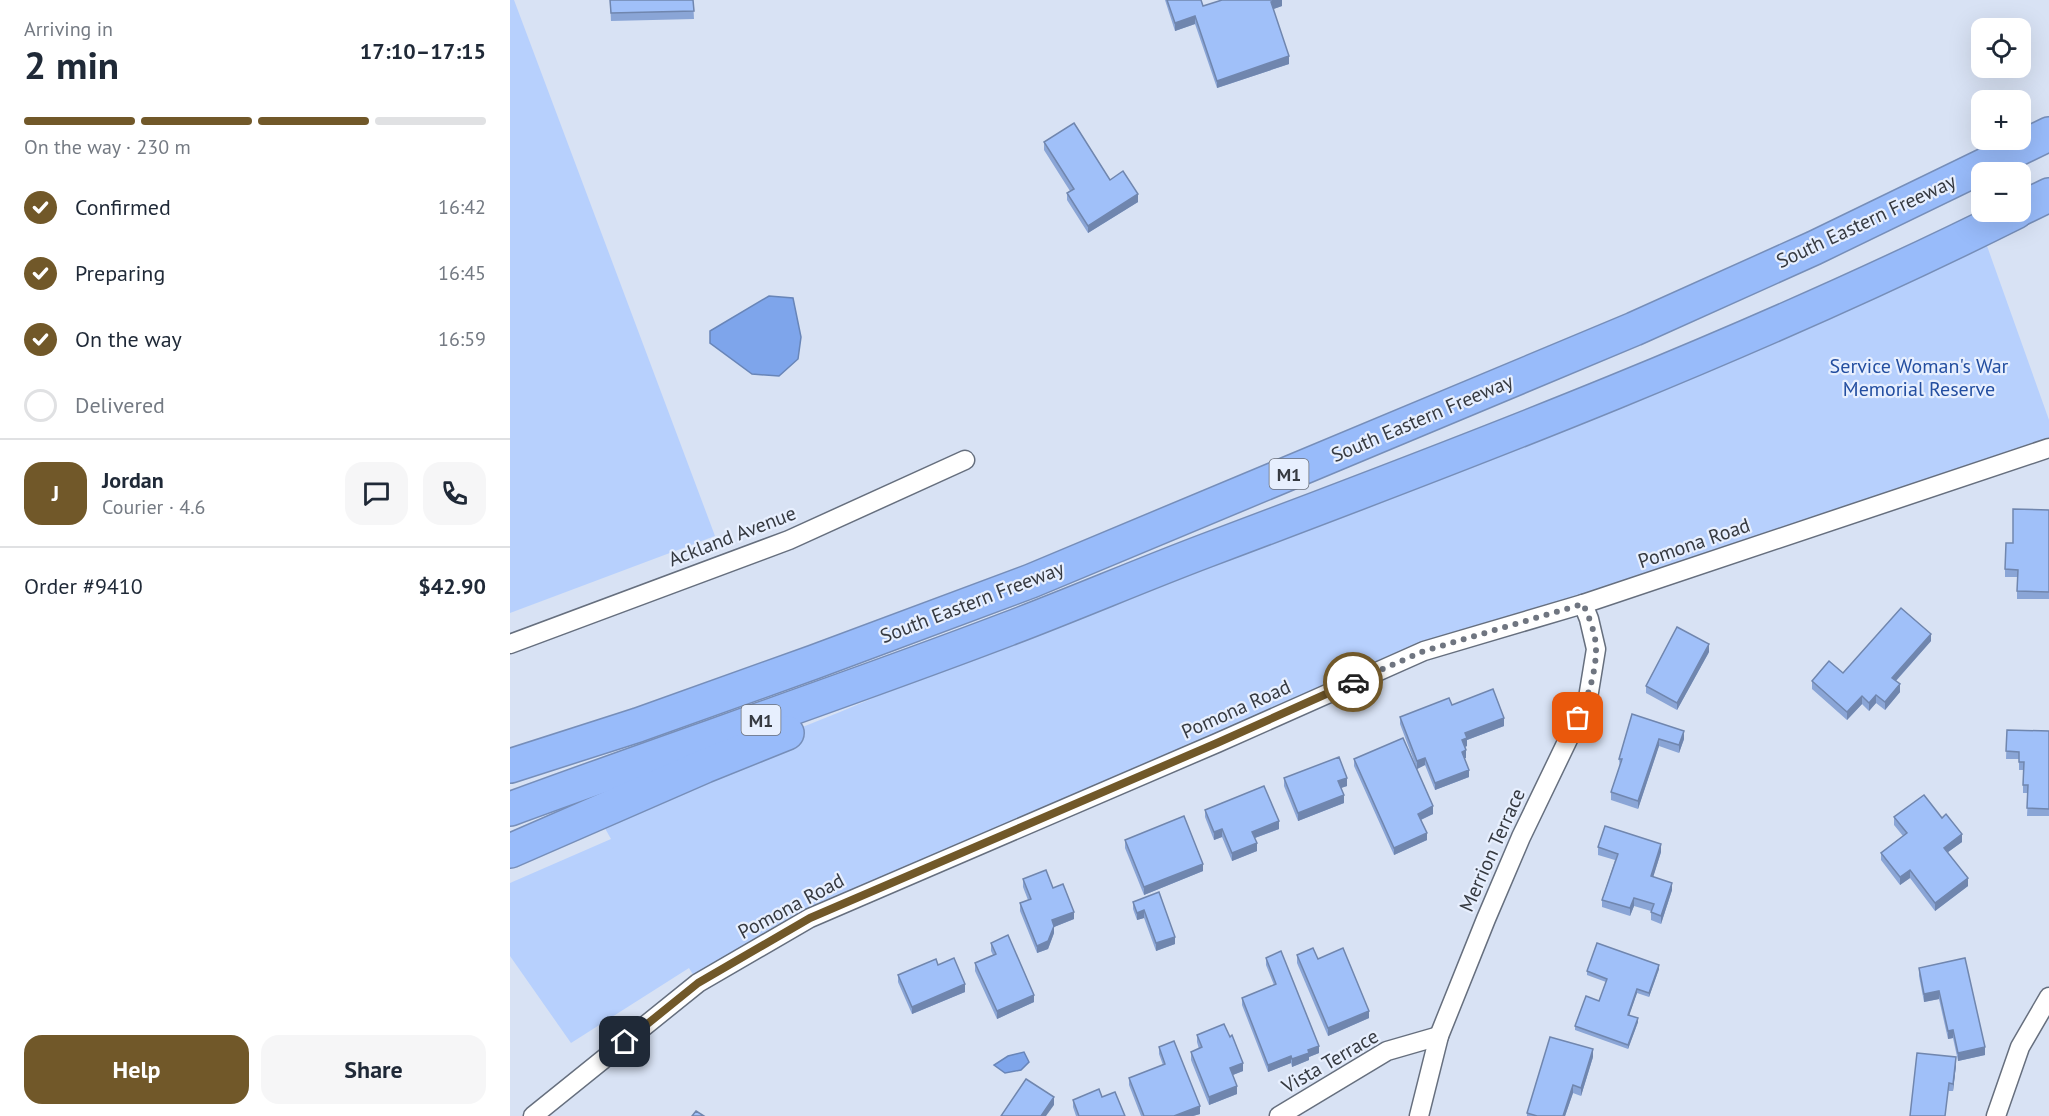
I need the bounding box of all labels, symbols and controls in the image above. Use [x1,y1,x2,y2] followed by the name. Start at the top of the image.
[24,16,113,42] text: Arriving in
[1971,18,2031,222] map controls
[1971,18,2031,78] button: locate
[360,37,486,65] text: 17:10–17:15
[24,39,119,90] text: 2 min
[1971,90,2031,150] button: +
[24,134,191,160] text: On the way · 230 m
[1971,162,2031,222] button: −
[1772,168,1960,274] street label: South Eastern Freeway
[24,191,57,224] icon: check
[75,193,171,221] text: Confirmed
[438,194,486,220] text: 16:42
[24,257,57,290] icon: check
[75,259,165,287] text: Preparing
[438,260,486,286] text: 16:45
[24,323,57,356] icon: check
[75,325,182,353] text: On the way
[438,326,486,352] text: 16:59
[1830,353,2009,402] park label: Service Woman's War Memorial Reserve
[1327,368,1517,468] street label: South Eastern Freeway
[75,391,165,419] text: Delivered
[1270,459,1308,489] road number: M1
[345,462,408,525] button: chat
[423,462,486,525] button: phone
[102,466,164,494] text: Jordan
[52,479,59,507] text: J
[102,494,205,520] text: Courier · 4.6
[664,500,800,572] street label: Ackland Avenue
[1635,512,1753,574] street label: Pomona Road
[876,555,1068,649] street label: South Eastern Freeway
[24,572,143,600] text: Order #9410
[418,572,486,600] text: $42.90
[1323,652,1383,712] courier
[1337,666,1370,699] icon: car
[1177,673,1295,745] street label: Pomona Road
[1552,692,1603,743] pin
[1561,701,1594,734] icon: bag
[742,705,780,735] road number: M1
[1453,784,1531,916] street label: Merrion Terrace
[733,867,849,945] street label: Pomona Road
[599,1016,650,1067] pin
[1276,1023,1383,1100] street label: Vista Terrace
[608,1025,641,1058] icon: home
[24,1035,249,1104] button: Help
[261,1035,486,1104] button: Share

